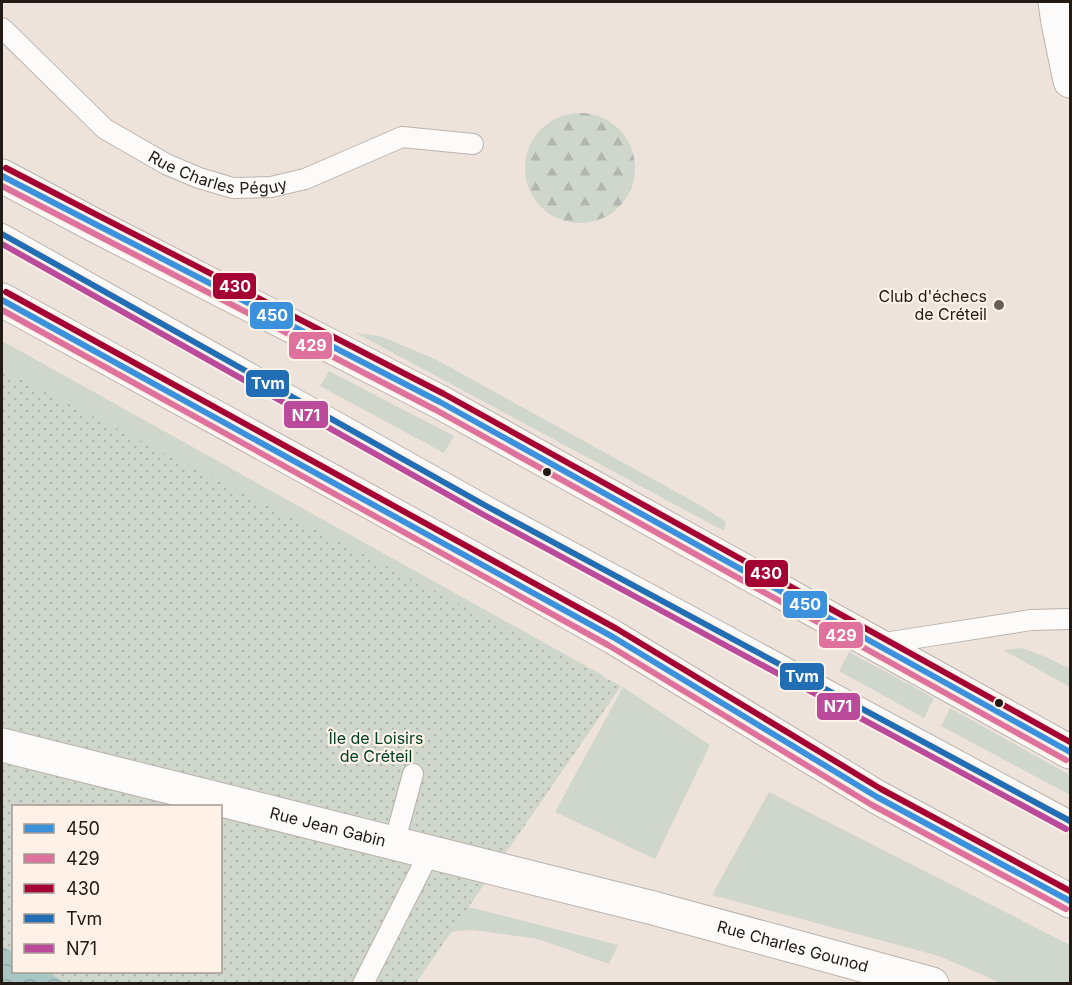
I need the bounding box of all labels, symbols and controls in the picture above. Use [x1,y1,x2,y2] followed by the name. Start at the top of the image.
[145,146,289,198] street label: Rue Charles Péguy
[212,272,257,300] line badge: 430
[219,276,251,296] text: 430
[878,286,987,324] place label: Club d'échecs de Créteil
[992,298,1006,312] marker: Club d'échecs de Créteil
[249,301,294,330] line badge: 450
[256,305,288,325] text: 450
[288,331,333,360] line badge: 429
[295,335,327,355] text: 429
[245,369,290,398] line badge: Tvm
[251,373,285,393] text: Tvm
[283,400,329,429] line badge: N71
[292,405,320,425] text: N71
[541,466,553,478] unlabelled marker
[744,559,789,588] line badge: 430
[750,563,782,583] text: 430
[782,590,828,619] line badge: 450
[789,594,821,614] text: 450
[818,621,864,649] line badge: 429
[825,625,857,645] text: 429
[779,662,825,691] line badge: Tvm
[785,666,819,686] text: Tvm
[816,692,861,721] line badge: N71
[824,696,852,716] text: N71
[993,697,1005,709] unlabelled marker
[328,728,423,766] park label: Île de Loisirs de Créteil
[268,802,388,851] street label: Rue Jean Gabin
[12,805,222,973] legend
[66,818,100,839] text: 450
[66,848,100,869] text: 429
[66,878,100,899] text: 430
[66,908,102,929] text: Tvm
[715,916,871,976] street label: Rue Charles Gounod
[66,938,97,959] text: N71

